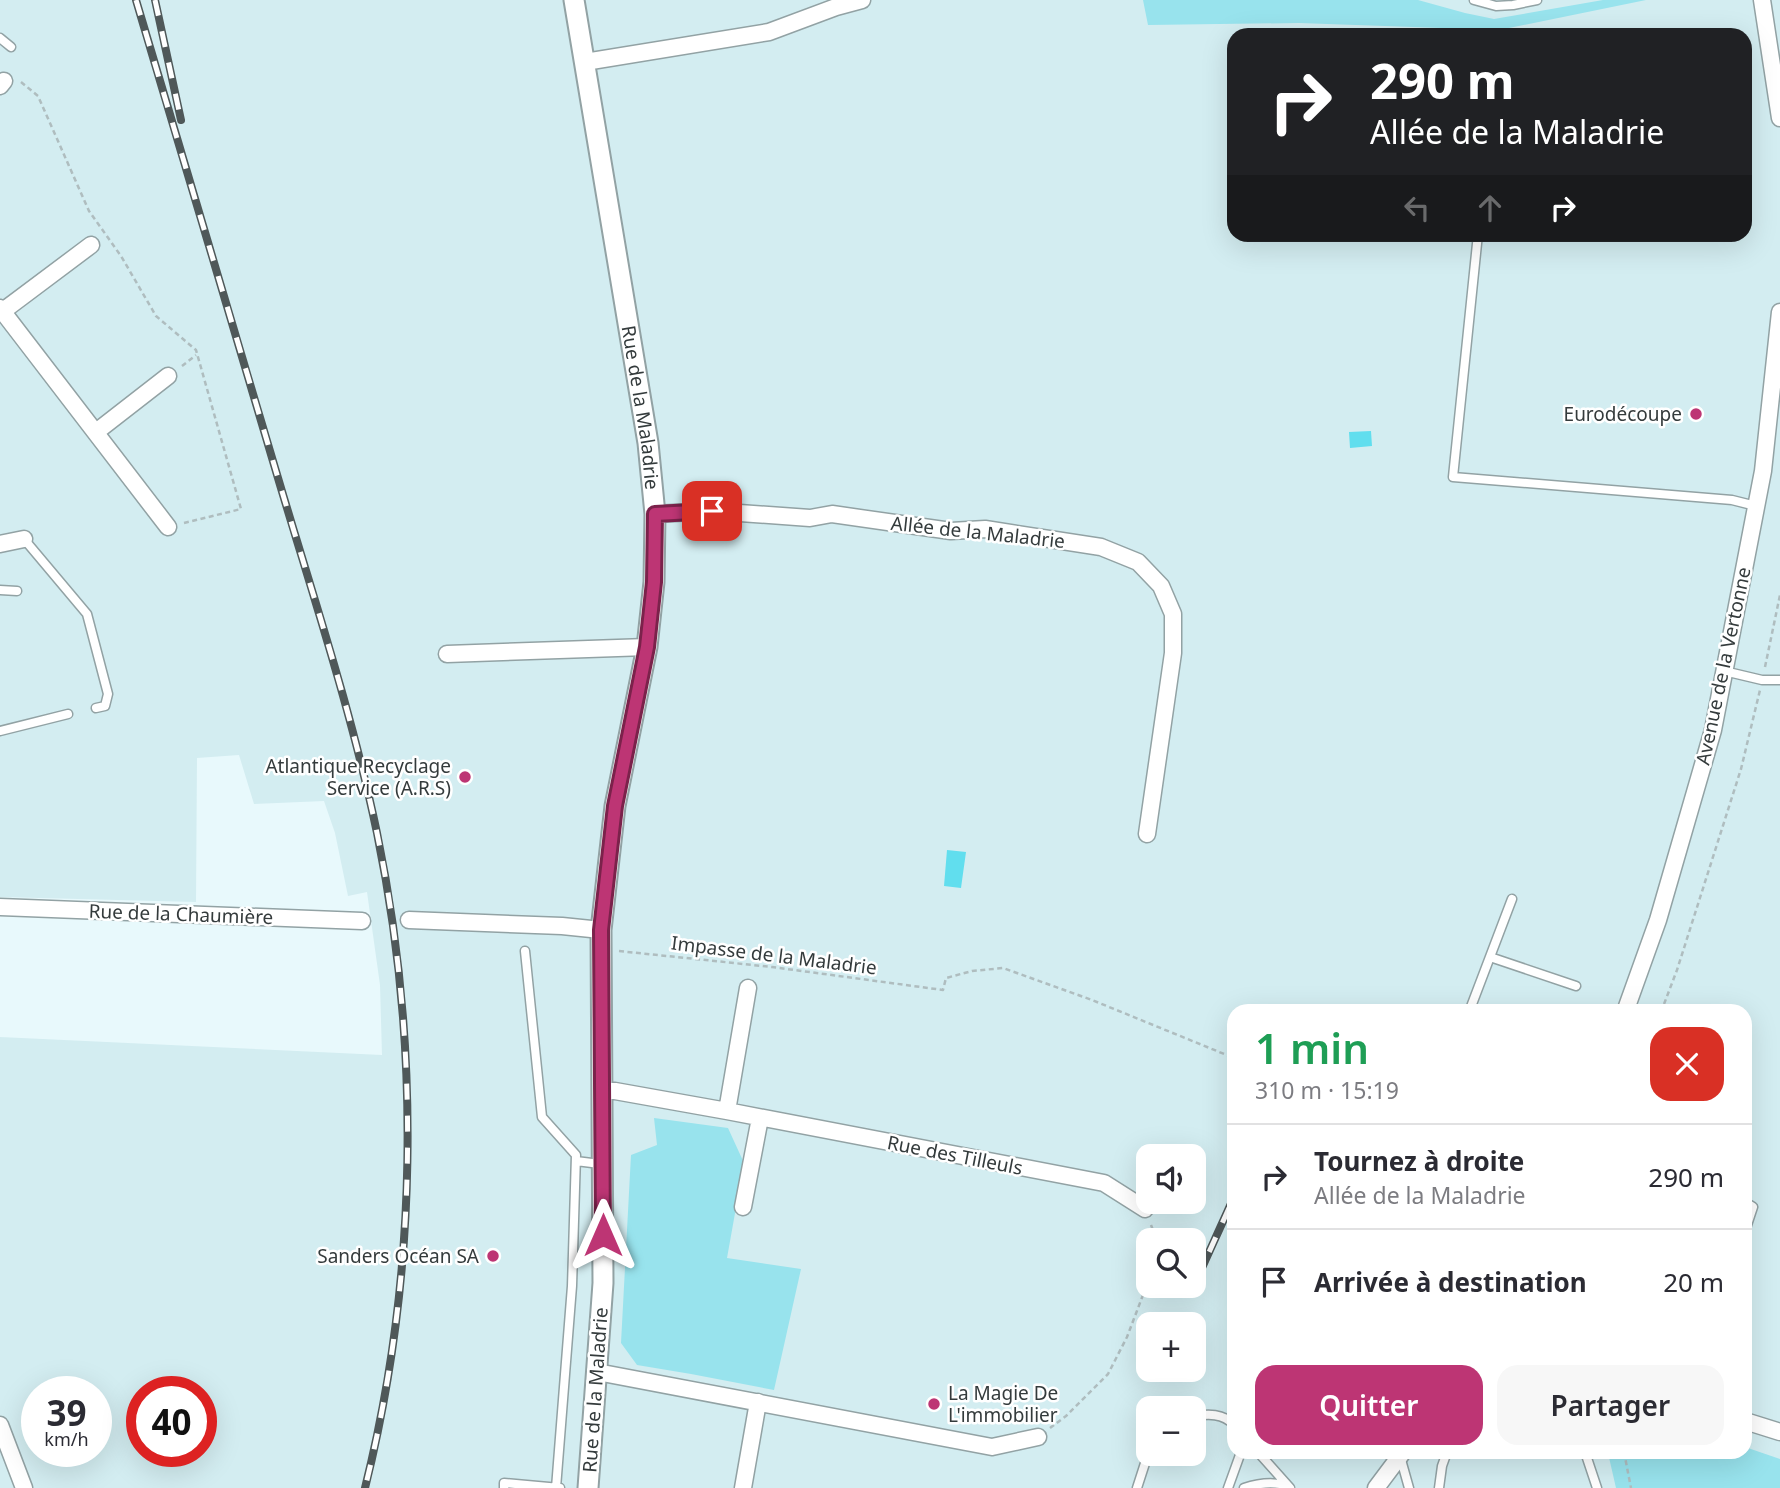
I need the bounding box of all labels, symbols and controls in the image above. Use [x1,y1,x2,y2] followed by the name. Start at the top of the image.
[1370,47,1515,113] text: 290 m
[1255,56,1346,147] icon: right
[1370,110,1664,153] text: Allée de la Maladrie
[1398,189,1436,227] icon: left
[1471,189,1509,227] icon: ahead
[1544,189,1582,227] icon: right
[616,323,666,491] street label: Rue de la Maladrie
[1564,401,1682,427] place label: Eurodécoupe
[1688,406,1704,422] marker: Eurodécoupe
[682,481,742,541] pin
[693,492,731,530] icon: arrive
[890,510,1066,554] street label: Allée de la Maladrie
[1689,565,1757,767] street label: Avenue de la Vertonne
[265,753,451,801] place label: Atlantique Recyclage Service (A.R.S)
[457,769,473,785] marker: Atlantique Recyclage Service (A.R.S)
[88,898,274,930] street label: Rue de la Chaumière
[670,929,878,981] street label: Impasse de la Maladrie
[1255,1019,1369,1076] text: 1 min
[1650,1027,1724,1101] button: close
[1255,1074,1399,1106] text: 310 m · 15:19
[885,1129,1025,1181] street label: Rue des Tilleuls
[1314,1143,1524,1179] text: Tournez à droite
[1136,1144,1206,1466] map controls
[1136,1144,1206,1214] button: sound
[1255,1158,1293,1196] icon: right
[1648,1159,1724,1195] text: 290 m
[1314,1179,1526,1211] text: Allée de la Maladrie
[566,1198,640,1272] position arrow
[1136,1228,1206,1298] button: search
[317,1243,480,1269] place label: Sanders Océan SA
[485,1248,501,1264] marker: Sanders Océan SA
[1255,1263,1293,1301] icon: arrive
[1314,1264,1587,1300] text: Arrivée à destination
[1663,1264,1724,1300] text: 20 m
[576,1306,614,1474] street label: Rue de la Maladrie
[1136,1312,1206,1382] button: +
[1255,1365,1483,1445] button: Quitter
[1497,1365,1724,1445] button: Partager
[126,1376,217,1467] speed limit sign: 40
[948,1380,1058,1428] place label: La Magie De L'immobilier
[46,1389,87,1436] text: 39
[926,1396,942,1412] marker: La Magie De L'immobilier
[1136,1396,1206,1466] button: −
[44,1427,89,1451] text: km/h

